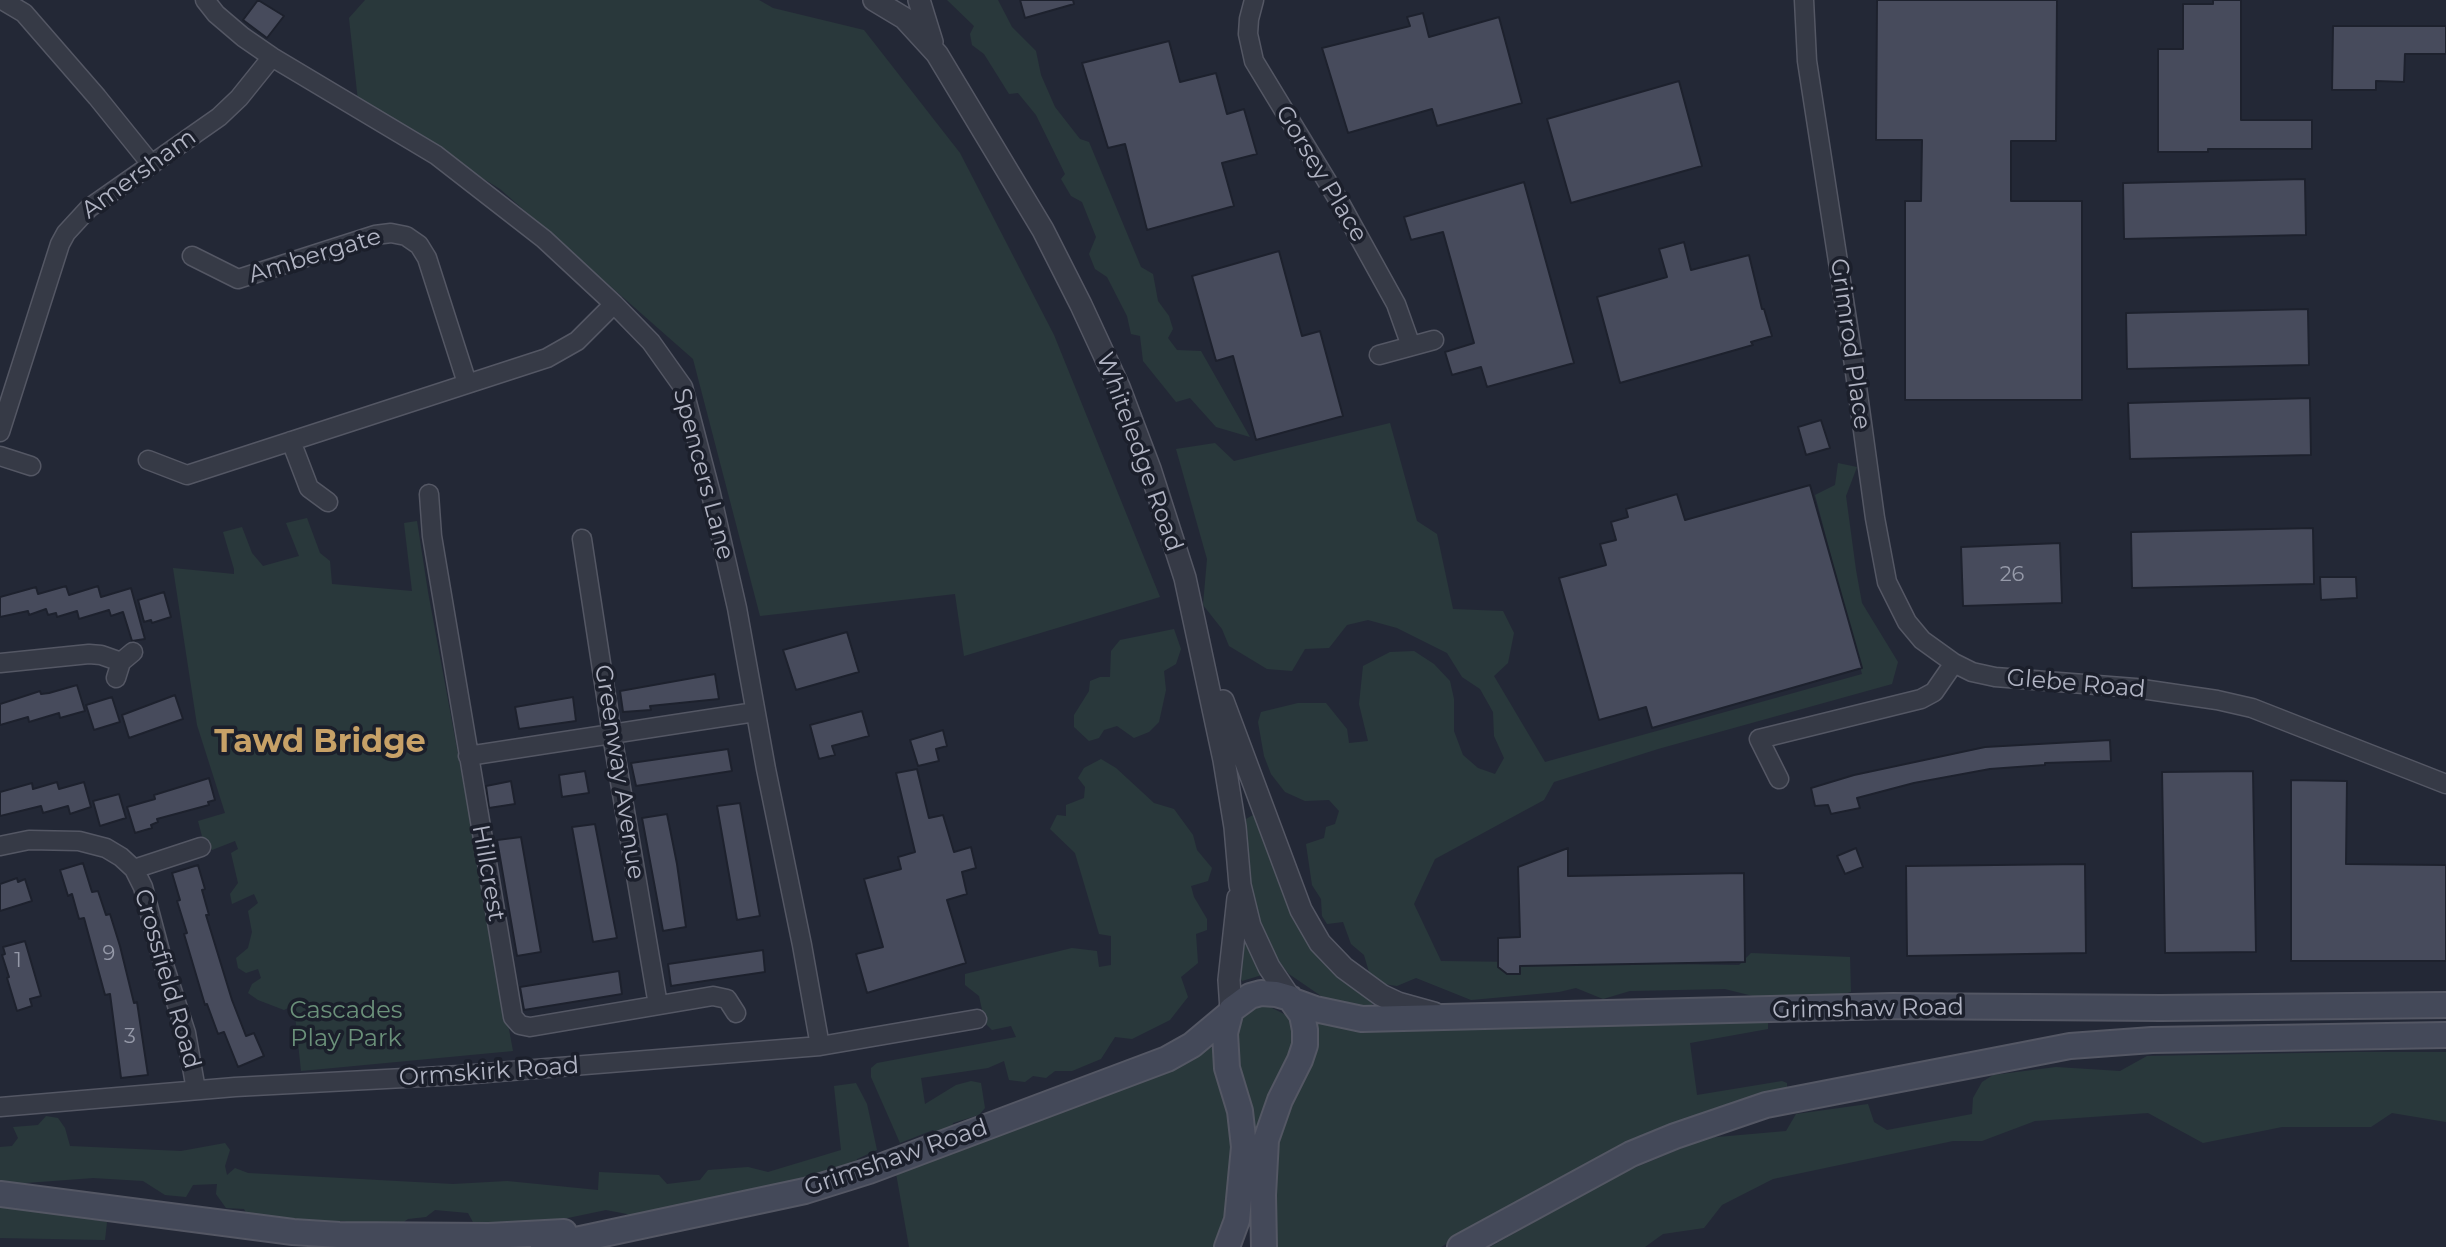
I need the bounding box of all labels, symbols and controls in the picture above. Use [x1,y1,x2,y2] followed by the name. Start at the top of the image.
[1269,101,1373,247] street label: Gorsey Place
[76,123,202,225] street label: Amersham
[245,222,385,290] street label: Ambergate
[1824,257,1876,431] street label: Grimrod Place
[1090,349,1188,555] street label: Whiteledge Road
[666,385,740,563] street label: Spencers Lane
[2000,562,2024,588] house number: 26
[588,663,650,881] street label: Greenway Avenue
[2005,664,2147,704] street label: Glebe Road
[214,724,426,762] district label: Tawd Bridge
[465,822,511,924] street label: Hillcrest
[128,886,206,1072] street label: Crossfield Road
[103,941,115,967] house number: 9
[14,948,22,974] house number: 1
[1772,993,1964,1025] street label: Grimshaw Road
[290,997,402,1053] park label: Cascades Play Park
[124,1024,136,1050] house number: 3
[398,1051,580,1093] street label: Ormskirk Road
[801,1113,991,1203] street label: Grimshaw Road

